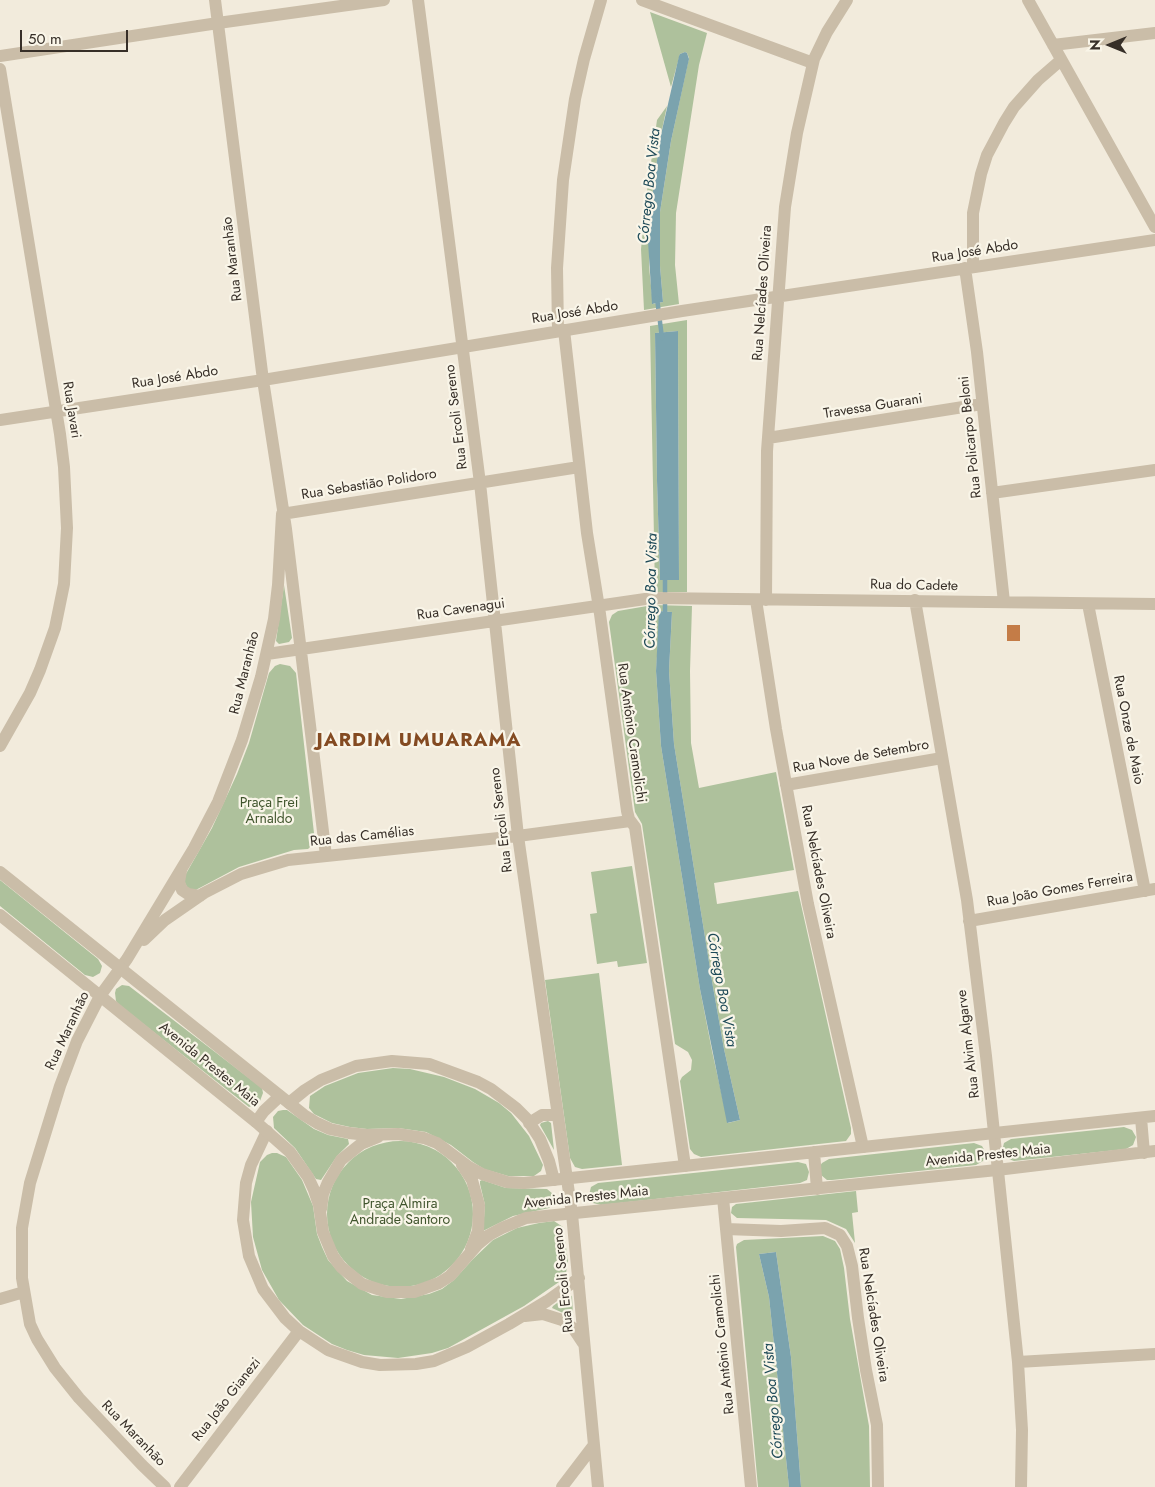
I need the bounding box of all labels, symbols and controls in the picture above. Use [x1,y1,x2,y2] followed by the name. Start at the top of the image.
[22,20,130,52] scale bar
[1085,20,1135,70] north arrow
[28,28,62,50] text: 50 m
[1085,39,1105,51] text: N
[635,127,665,245] water label: Córrego Boa Vista
[219,216,247,302] street label: Rua Maranhão
[750,225,776,361] street label: Rua Nelcíades Oliveira
[931,237,1019,267] street label: Rua José Abdo
[531,298,619,328] street label: Rua José Abdo
[131,363,219,393] street label: Rua José Abdo
[442,364,472,470] street label: Rua Ercoli Sereno
[956,375,986,499] street label: Rua Policarpo Beloni
[58,380,84,440] street label: Rua Javari
[822,391,924,423] street label: Travessa Guarani
[300,466,438,504] street label: Rua Sebastião Polidoro
[642,533,662,649] water label: Córrego Boa Vista
[870,577,958,595] street label: Rua do Cadete
[416,596,506,624] street label: Rua Cavenagui
[227,630,263,716] street label: Rua Maranhão
[613,662,649,804] street label: Rua Antônio Cramolichi
[1109,674,1147,786] street label: Rua Onze de Maio
[315,730,523,752] district label: JARDIM UMUARAMA
[792,737,930,777] street label: Rua Nove de Setembro
[487,767,517,873] street label: Rua Ercoli Sereno
[240,796,298,829] park label: Praça Frei Arnaldo
[797,804,839,940] street label: Rua Nelcíades Oliveira
[309,823,415,851] street label: Rua das Camélias
[986,869,1134,911] street label: Rua João Gomes Ferreira
[702,931,740,1049] water label: Córrego Boa Vista
[42,989,94,1073] street label: Rua Maranhão
[954,989,984,1099] street label: Rua Alvim Algarve
[155,1019,263,1111] street label: Avenida Prestes Maia
[925,1141,1051,1171] street label: Avenida Prestes Maia
[523,1183,649,1213] street label: Avenida Prestes Maia
[350,1197,450,1230] park label: Praça Almira Andrade Santoro
[550,1227,578,1333] street label: Rua Ercoli Sereno
[854,1247,892,1383] street label: Rua Nelcíades Oliveira
[707,1273,739,1415] street label: Rua Antônio Cramolichi
[760,1342,788,1460] water label: Córrego Boa Vista
[189,1355,265,1445] street label: Rua João Gianezi
[97,1398,169,1470] street label: Rua Maranhão

